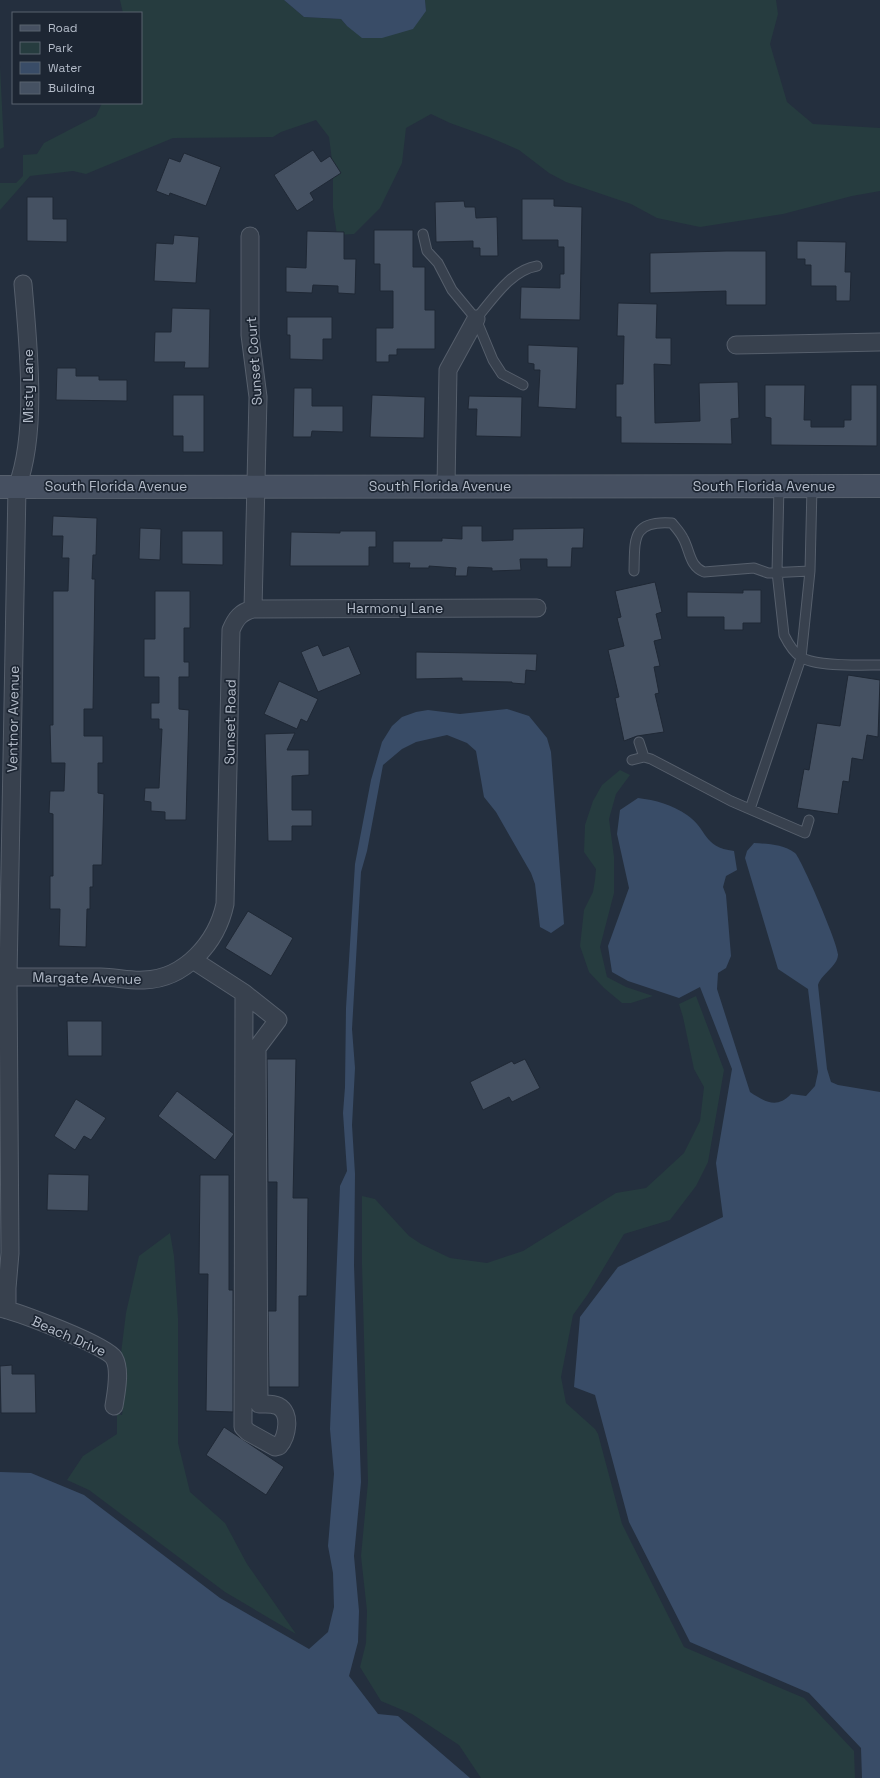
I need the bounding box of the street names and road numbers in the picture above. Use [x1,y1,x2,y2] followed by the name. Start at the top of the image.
[242,316,266,406] street label: Sunset Court
[19,349,37,423] street label: Misty Lane
[45,477,187,495] street label: South Florida Avenue
[369,477,511,495] street label: South Florida Avenue
[693,477,835,495] street label: South Florida Avenue
[347,599,443,617] street label: Harmony Lane
[3,666,23,772] street label: Ventnor Avenue
[220,679,240,765] street label: Sunset Road
[32,968,142,988] street label: Margate Avenue
[29,1312,109,1360] street label: Beach Drive

